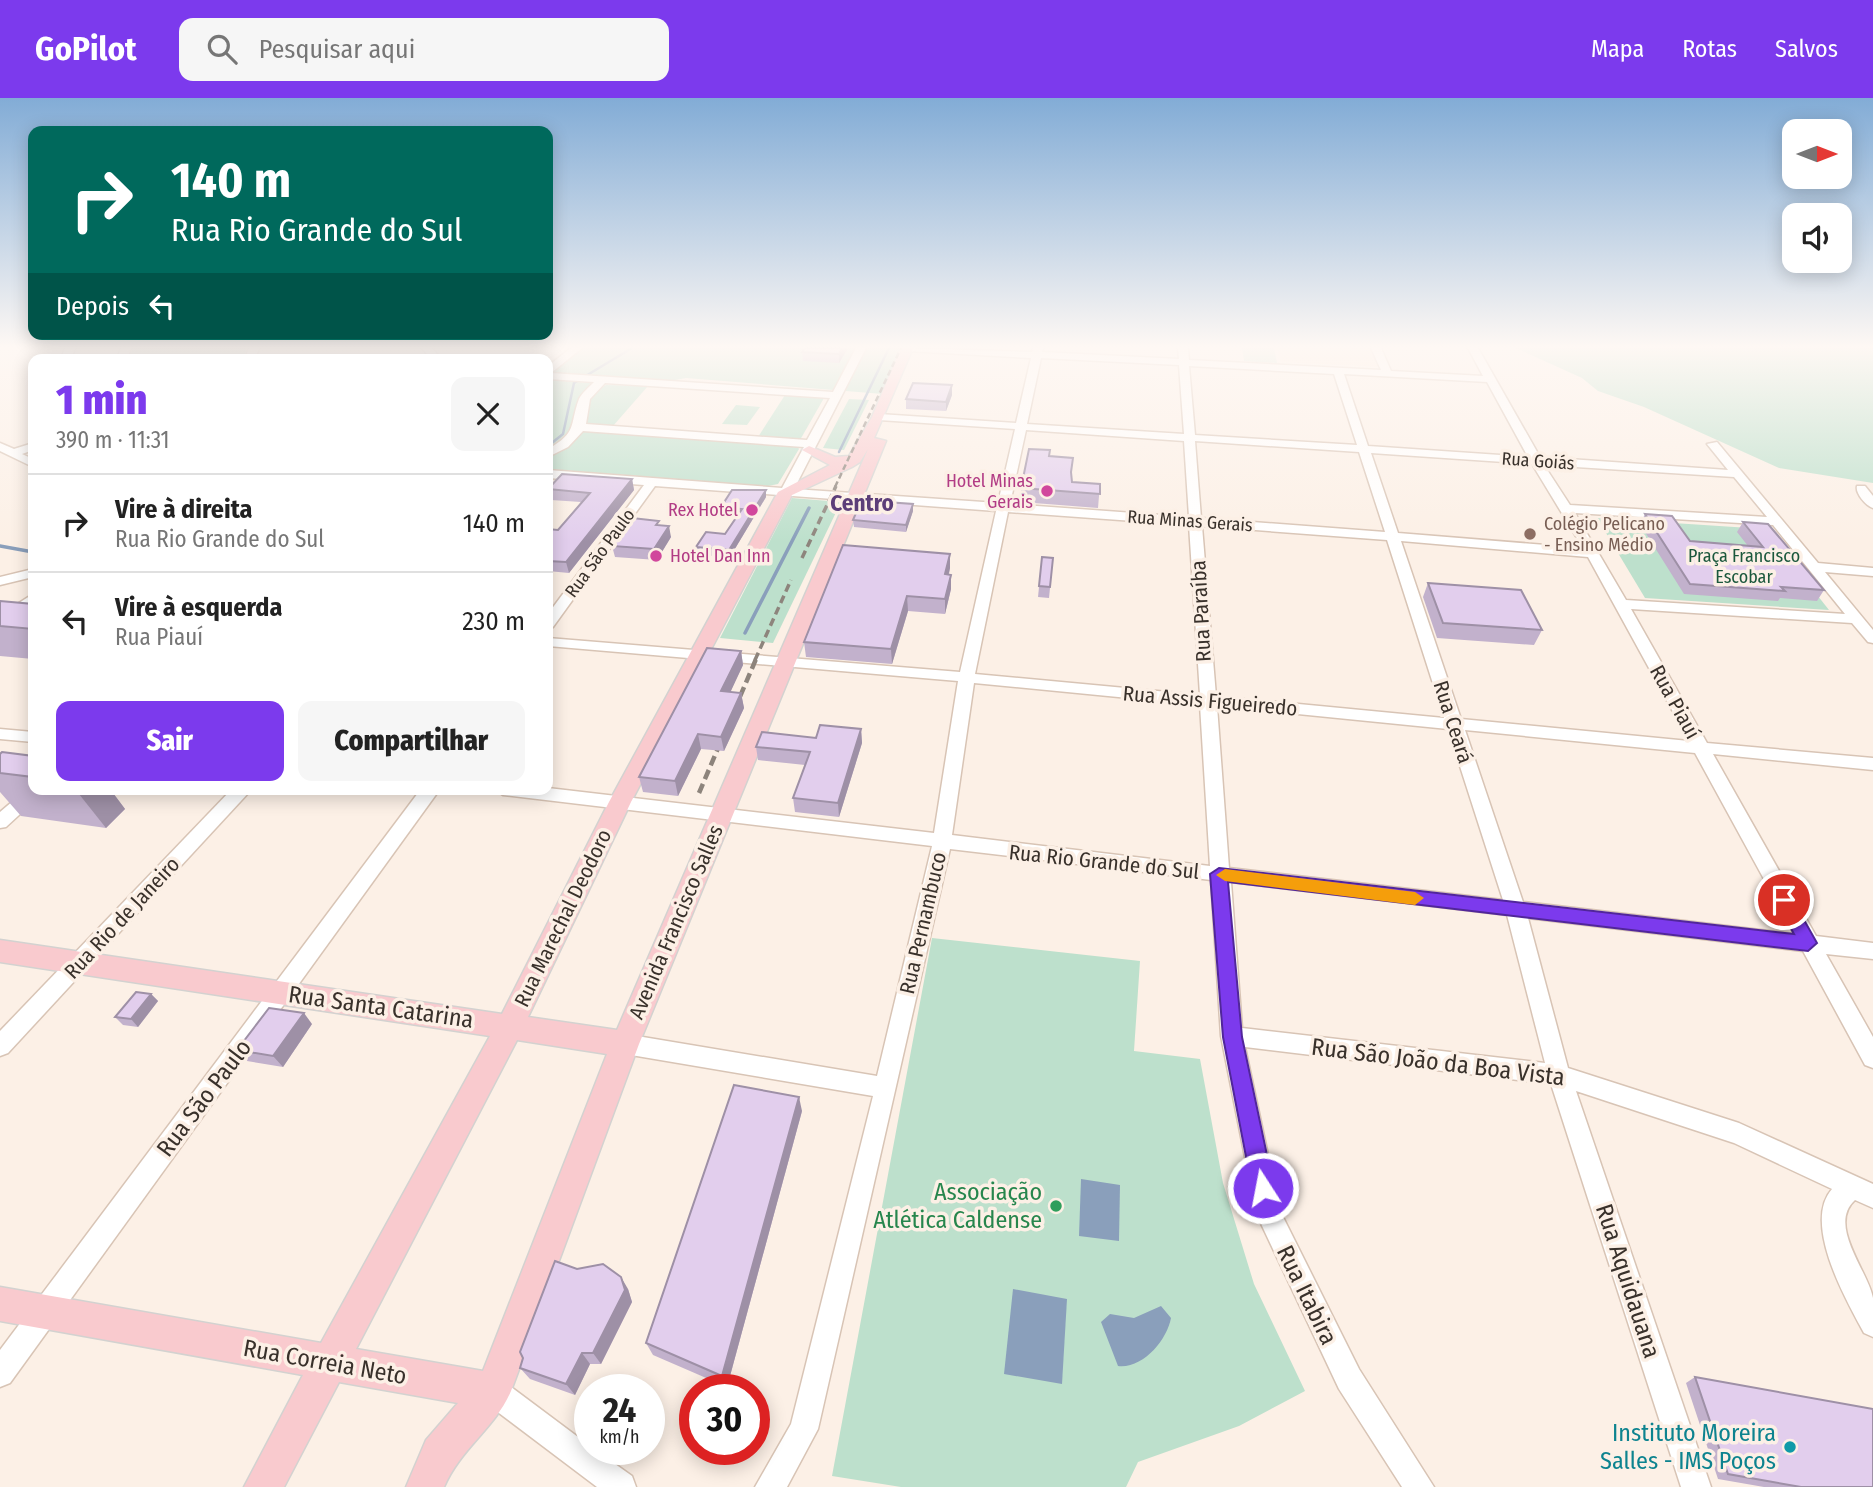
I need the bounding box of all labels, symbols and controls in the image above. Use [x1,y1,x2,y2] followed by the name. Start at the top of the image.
[179,18,669,81] search box
[35,29,137,69] text: GoPilot
[203,30,241,68] icon: search
[259,34,415,65] text: Pesquisar aqui
[1591,35,1644,63] text: Mapa
[1682,35,1737,63] text: Rotas
[1775,35,1838,63] text: Salvos
[1782,119,1852,189] north arrow
[1782,119,1852,273] map controls
[171,151,291,210] text: 140 m
[56,154,147,245] icon: right
[1782,203,1852,273] button: sound
[171,211,462,249] text: Rua Rio Grande do Sul
[143,287,181,325] icon: left
[56,291,129,322] text: Depois
[56,375,147,425] text: 1 min
[451,377,525,451] button: close
[56,426,170,454] text: 390 m · 11:31
[1501,447,1575,475] street label: Rua Goiás
[946,470,1033,513] place label: Hotel Minas Gerais
[1039,483,1055,499] marker: Hotel Minas Gerais
[830,489,894,517] district label: Centro
[115,494,253,525] text: Vire à direita
[668,499,738,521] place label: Rex Hotel
[744,502,760,518] marker: Rex Hotel
[56,504,94,542] icon: right
[560,504,640,602] street label: Rua São Paulo
[1127,506,1254,536] street label: Rua Minas Gerais
[463,508,525,539] text: 140 m
[1544,513,1665,556] place label: Colégio Pelicano - Ensino Médio
[115,525,324,553] text: Rua Rio Grande do Sul
[1522,526,1538,542] marker: Colégio Pelicano - Ensino Médio
[670,545,770,567] place label: Hotel Dan Inn
[1688,545,1800,588] park label: Praça Francisco Escobar
[648,548,664,564] marker: Hotel Dan Inn
[1185,560,1217,662] street label: Rua Paraíba
[115,592,282,623] text: Vire à esquerda
[56,602,94,640] icon: left
[462,606,525,637] text: 230 m
[115,623,203,651] text: Rua Piauí
[1644,660,1706,744] street label: Rua Piauí
[1427,677,1479,767] street label: Rua Ceará
[1122,680,1298,722] street label: Rua Assis Figueiredo
[56,701,284,781] button: Sair
[298,701,525,781] button: Compartilhar
[623,821,729,1023] street label: Avenida Francisco Salles
[509,825,617,1011] street label: Rua Marechal Deodoro
[1008,839,1201,885] street label: Rua Rio Grande do Sul
[894,849,952,997] street label: Rua Pernambuco
[59,852,185,984] street label: Rua Rio de Janeiro
[1754,870,1814,930] pin
[1765,881,1803,919] icon: arrive
[287,980,475,1034] street label: Rua Santa Catarina
[1310,1033,1566,1091] street label: Rua São João da Boa Vista
[151,1034,257,1162] street label: Rua São Paulo
[1226,1151,1300,1225] position arrow
[873,1178,1042,1234] place label: Associação Atlética Caldense
[1048,1198,1064,1214] marker: Associação Atlética Caldense
[1590,1200,1666,1362] street label: Rua Aquidauana
[1271,1241,1343,1349] street label: Rua Itabira
[241,1334,409,1390] street label: Rua Correia Neto
[679,1374,770,1465] speed limit sign: 30
[603,1389,636,1431] text: 24
[1600,1419,1776,1475] place label: Instituto Moreira Salles - IMS Poços
[599,1426,640,1448] text: km/h
[1782,1439,1798,1455] marker: Instituto Moreira Salles - IMS Poços

